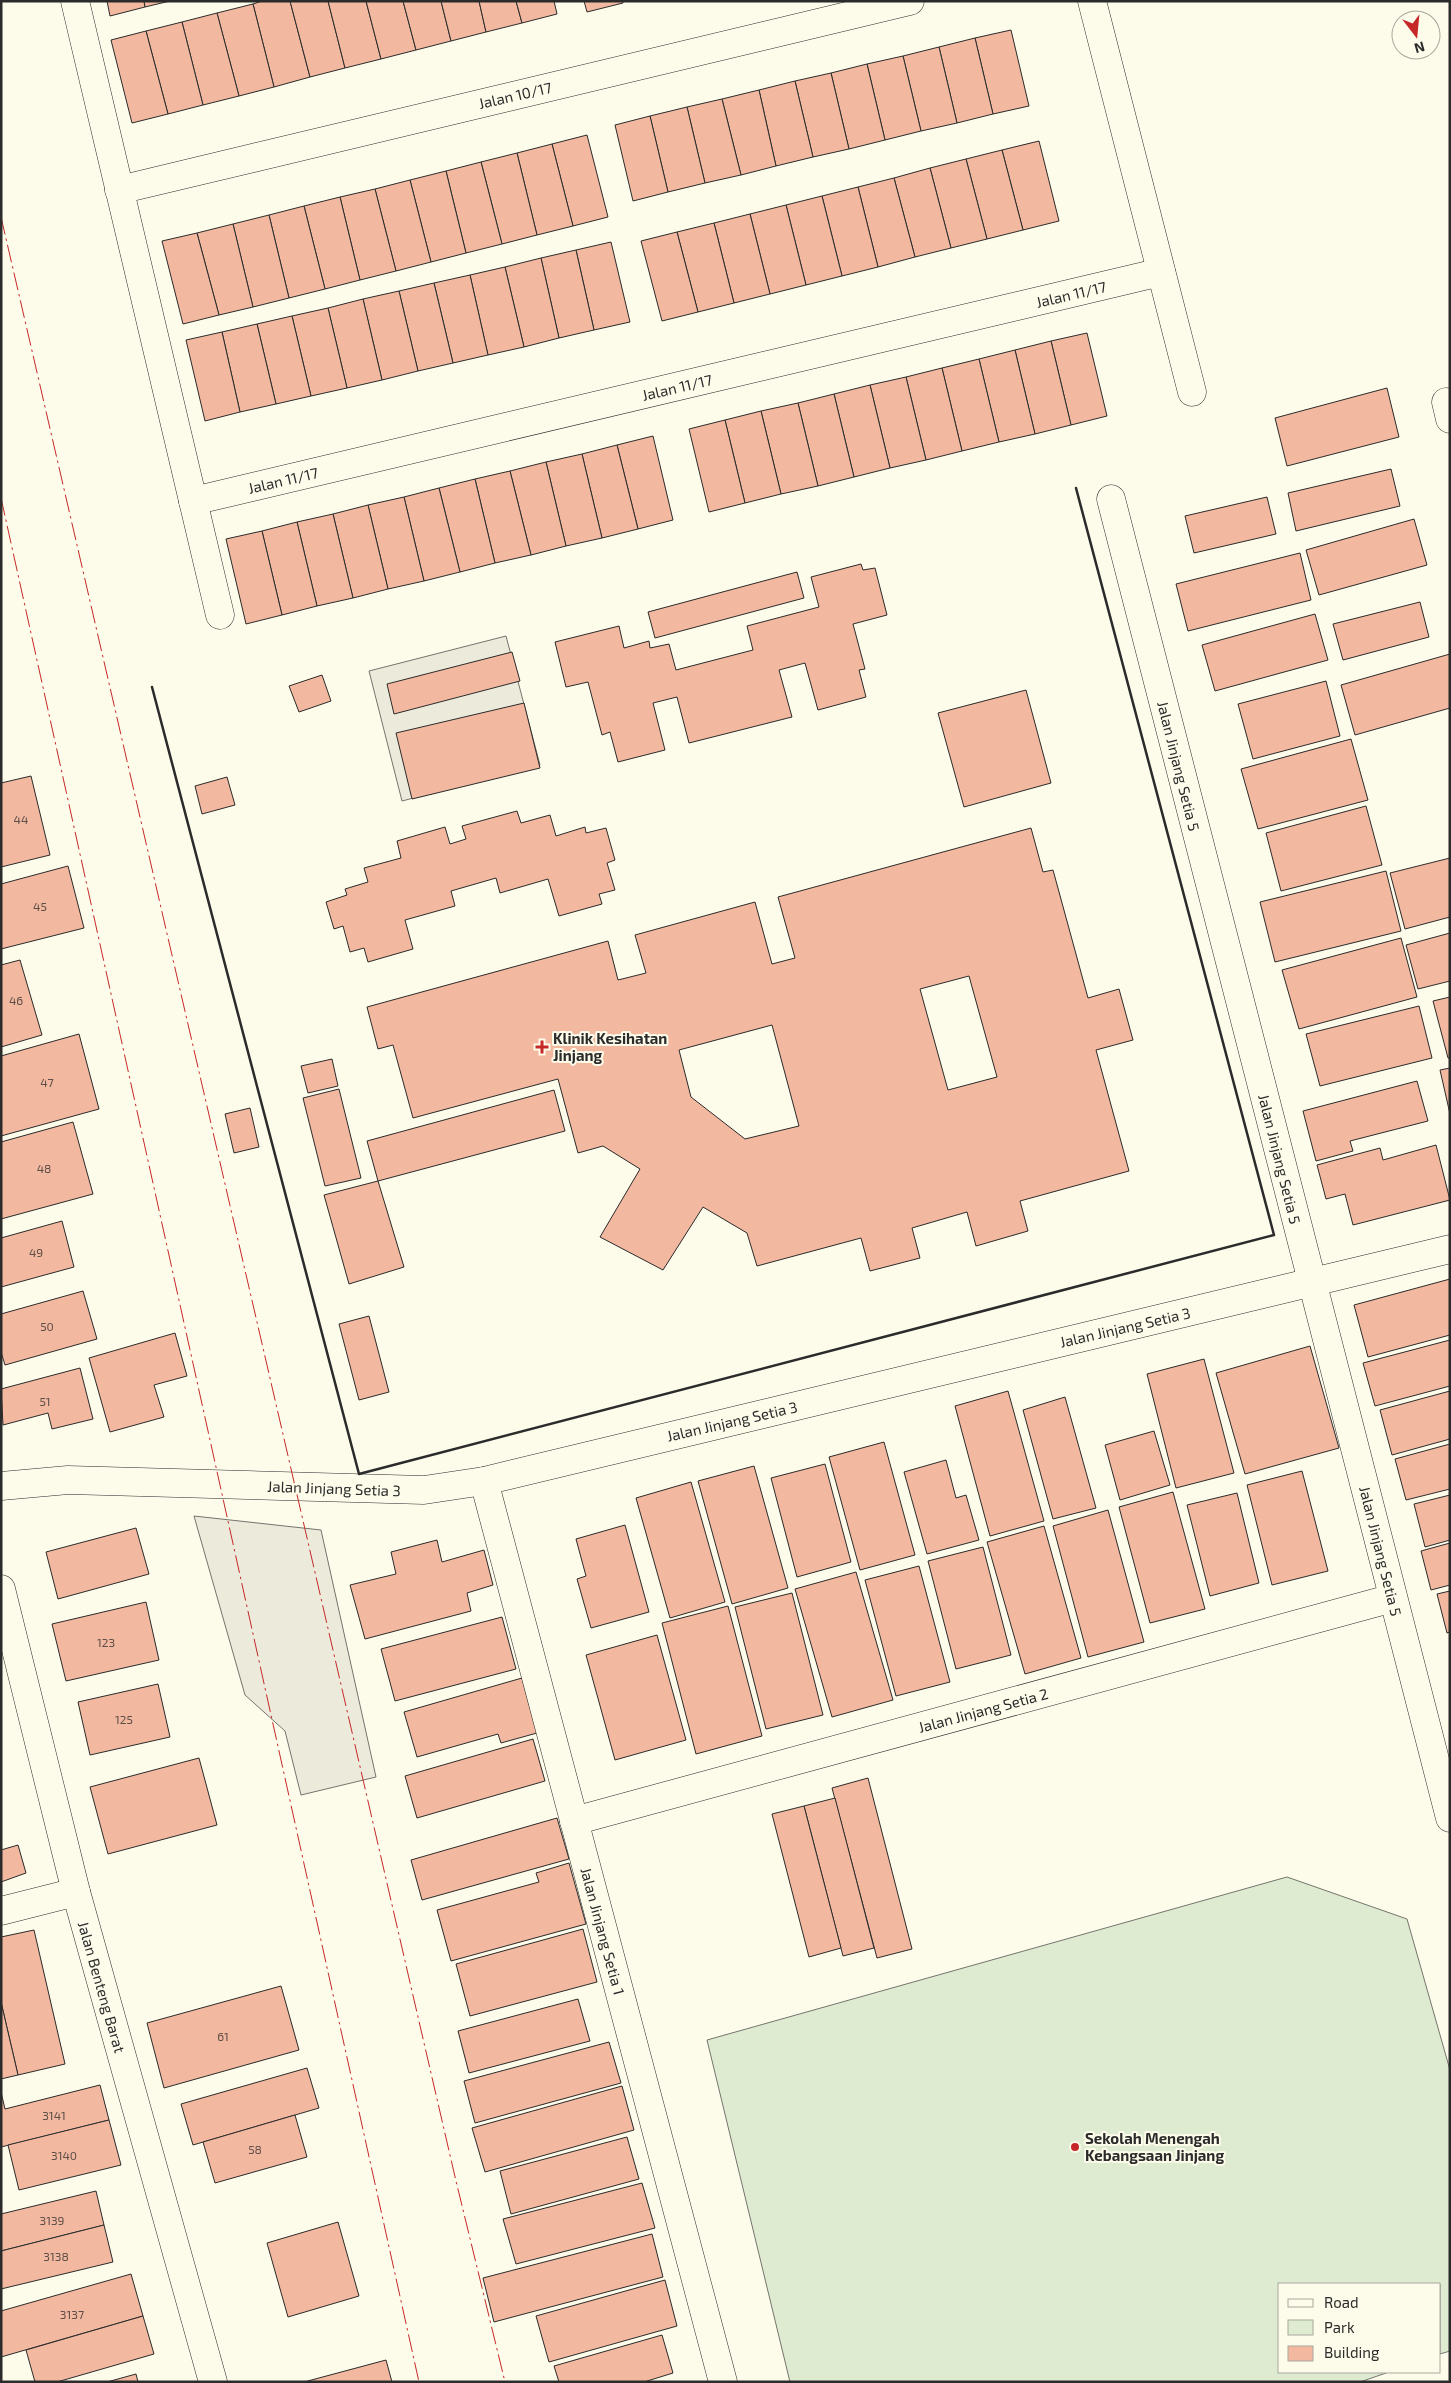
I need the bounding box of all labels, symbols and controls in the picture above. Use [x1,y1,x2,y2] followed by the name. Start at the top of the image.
[1391,10,1441,60] north arrow
[1413,38,1427,58] text: N
[477,78,554,112] street label: Jalan 10/17
[1034,277,1108,311] street label: Jalan 11/17
[640,370,714,404] street label: Jalan 11/17
[246,463,320,497] street label: Jalan 11/17
[1153,699,1204,833] street label: Jalan Jinjang Setia 5
[14,812,28,826] house number: 44
[33,899,47,913] house number: 45
[9,993,23,1007] house number: 46
[553,1029,667,1064] place label: Klinik Kesihatan Jinjang
[535,1040,549,1054] marker: Klinik Kesihatan Jinjang
[40,1075,54,1089] house number: 47
[1254,1092,1305,1226] street label: Jalan Jinjang Setia 5
[37,1161,51,1175] house number: 48
[29,1245,43,1259] house number: 49
[1058,1303,1192,1352] street label: Jalan Jinjang Setia 3
[40,1319,54,1333] house number: 50
[39,1394,51,1408] house number: 51
[665,1397,799,1446] street label: Jalan Jinjang Setia 3
[267,1477,401,1500] street label: Jalan Jinjang Setia 3
[1355,1484,1406,1618] street label: Jalan Jinjang Setia 5
[97,1635,115,1649] house number: 123
[916,1684,1050,1737] street label: Jalan Jinjang Setia 2
[115,1712,133,1726] house number: 125
[576,1865,629,1997] street label: Jalan Jinjang Setia 1
[75,1919,129,2055] street label: Jalan Benteng Barat
[217,2029,229,2043] house number: 61
[42,2108,66,2122] house number: 3141
[1085,2129,1224,2164] place label: Sekolah Menengah Kebangsaan Jinjang
[1069,2141,1081,2153] marker: Sekolah Menengah Kebangsaan Jinjang
[248,2142,262,2156] house number: 58
[51,2148,77,2162] house number: 3140
[40,2213,65,2227] house number: 3139
[43,2249,69,2263] house number: 3138
[1278,2283,1441,2373] legend
[1324,2293,1359,2311] text: Road
[60,2307,84,2321] house number: 3137
[1324,2318,1355,2336] text: Park
[1324,2343,1380,2361] text: Building

